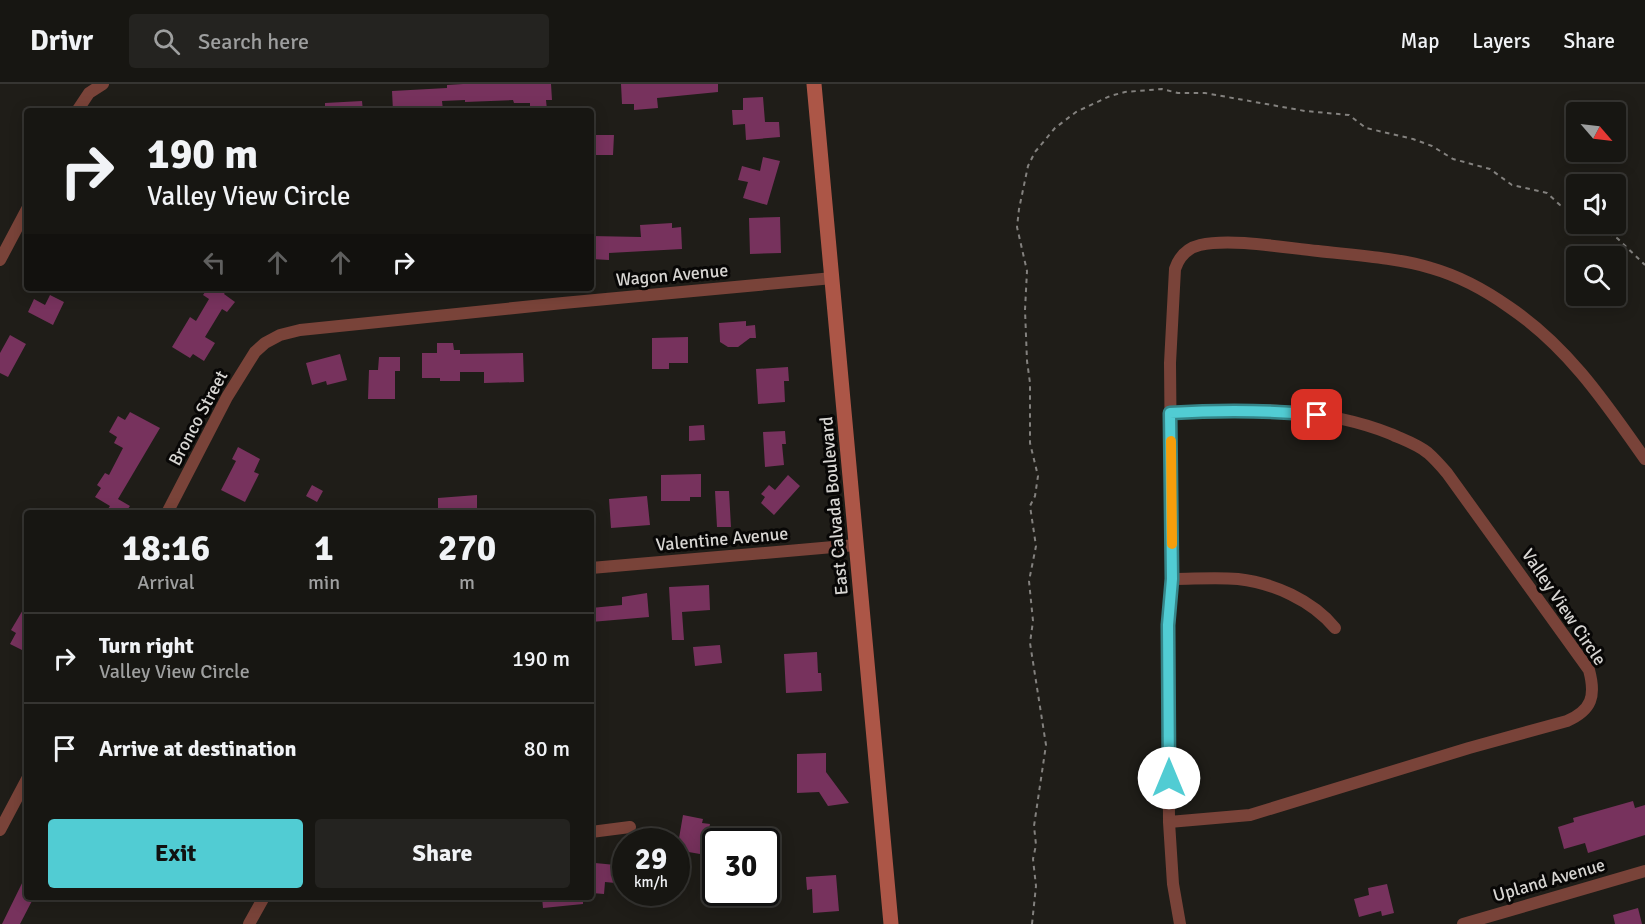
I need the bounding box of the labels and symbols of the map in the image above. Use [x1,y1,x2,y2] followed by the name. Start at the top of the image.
[1566,102,1626,162] north arrow
[615,259,729,291] street label: Wagon Avenue
[164,367,232,469] street label: Bronco Street
[1291,389,1342,440] pin
[815,416,853,596] street label: East Calvada Boulevard
[655,522,789,556] street label: Valentine Avenue
[1517,545,1611,669] street label: Valley View Circle
[1137,746,1201,810] position arrow
[702,828,780,906] speed limit sign: 30
[1490,853,1608,907] street label: Upland Avenue

